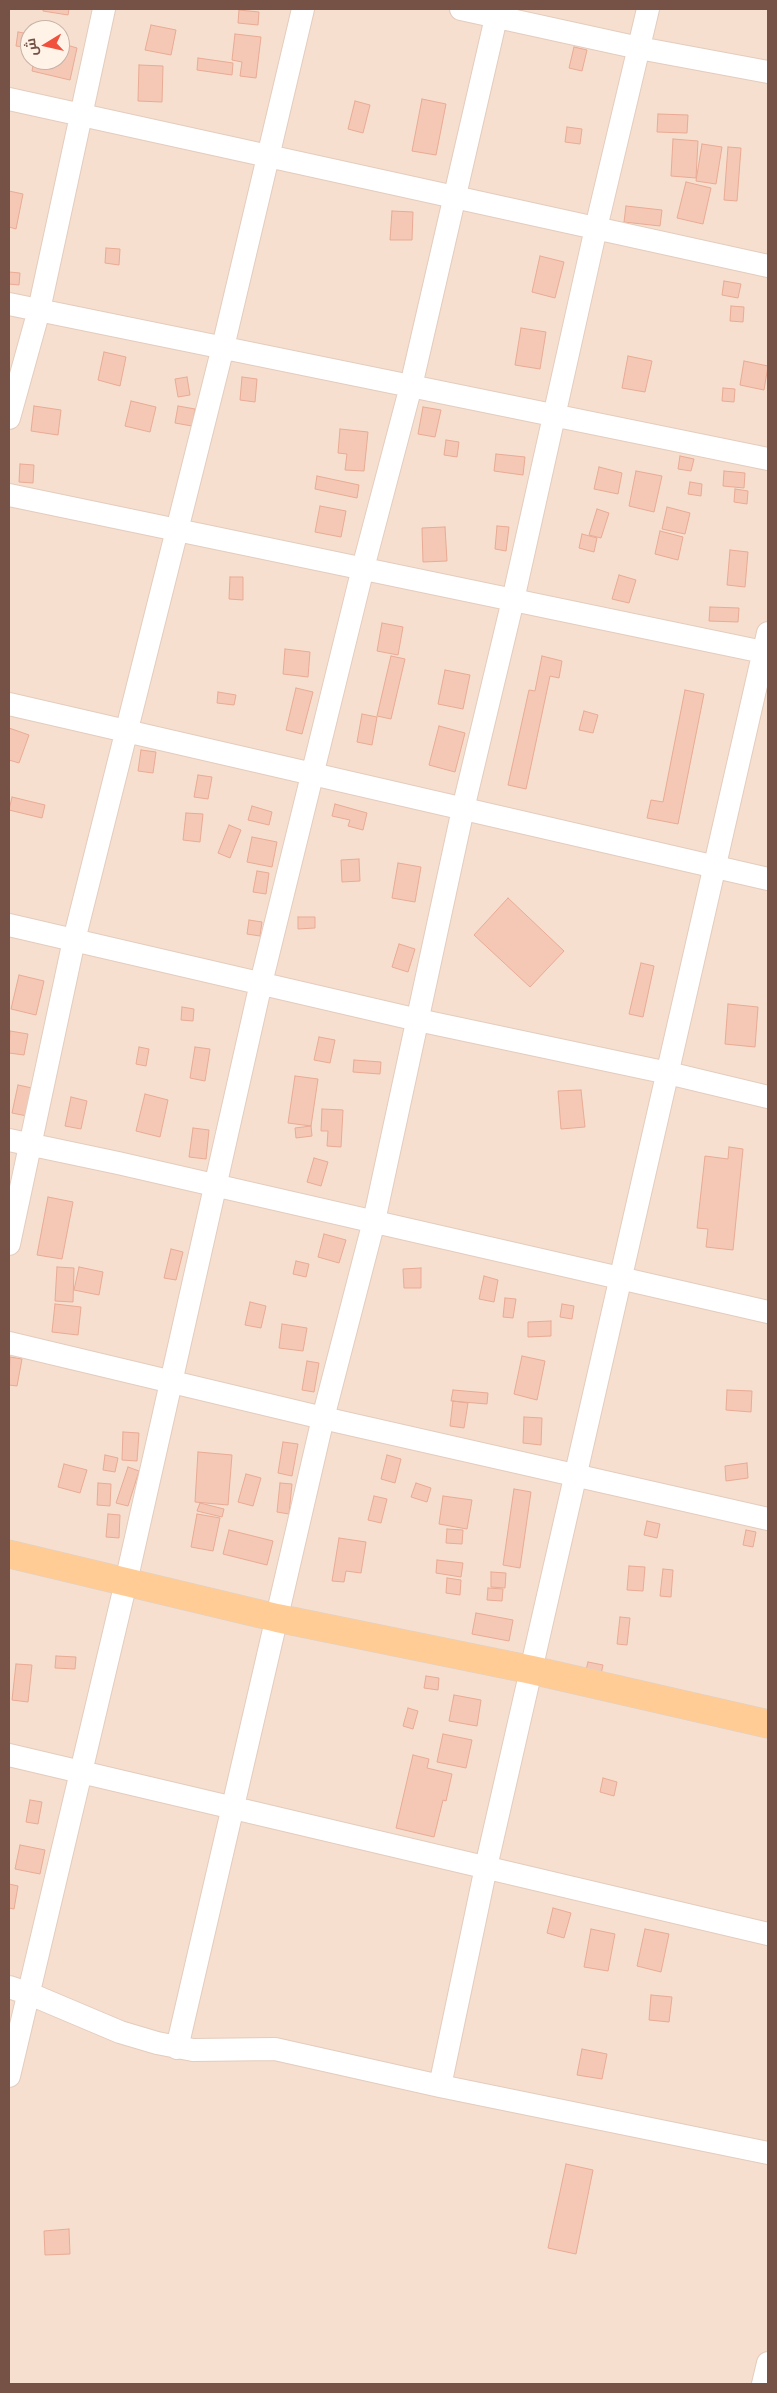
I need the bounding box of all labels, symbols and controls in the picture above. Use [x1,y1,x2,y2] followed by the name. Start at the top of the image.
[20,20,70,70] north arrow
[21,37,40,57] text: ش

